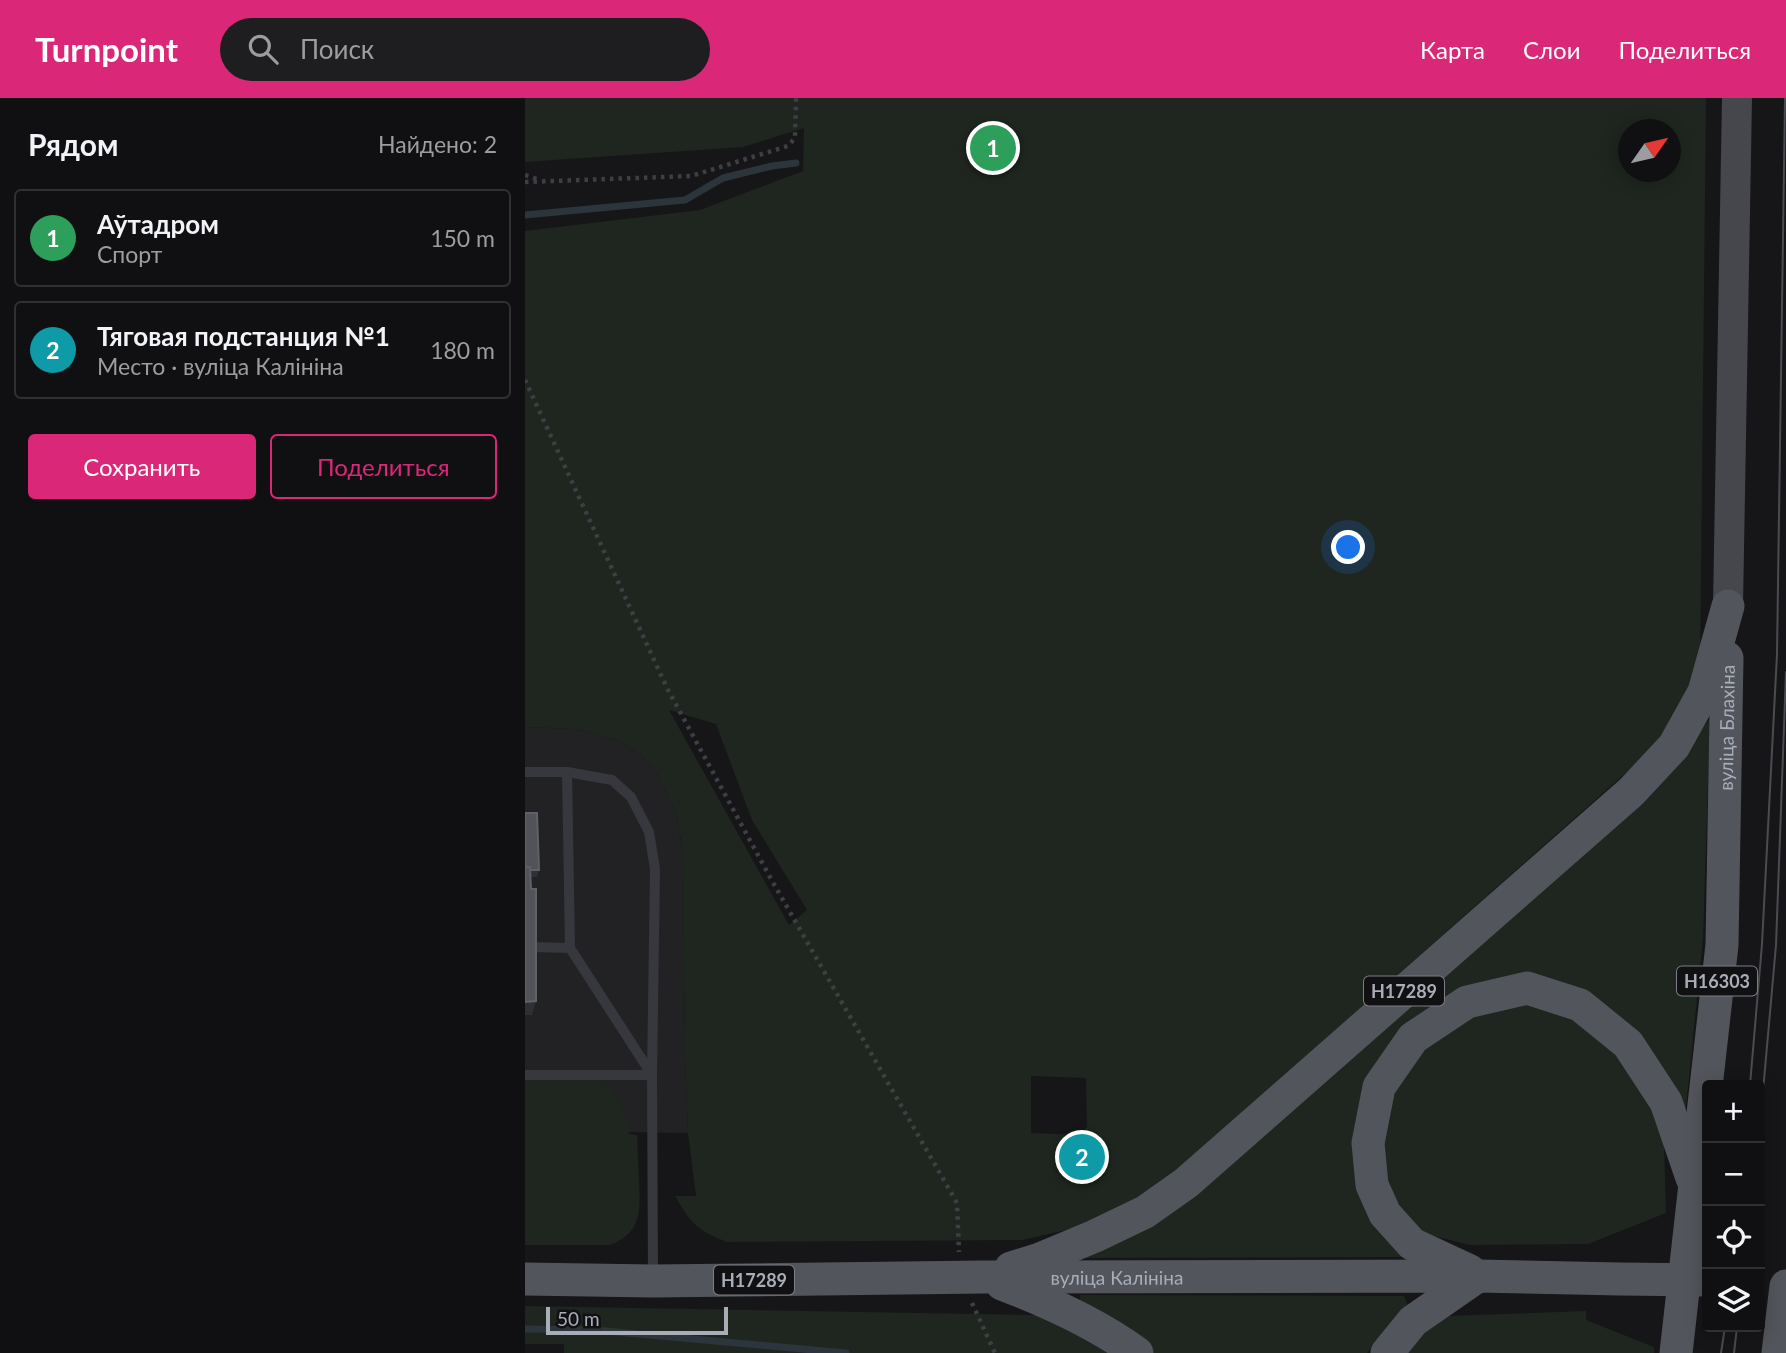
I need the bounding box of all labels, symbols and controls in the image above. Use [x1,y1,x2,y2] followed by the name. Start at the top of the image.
[220,18,710,81] search box
[35,29,178,69] text: Turnpoint
[244,30,282,68] icon: search
[300,33,374,65] text: Поиск
[1420,35,1485,64] text: Карта
[1523,35,1580,64] text: Слои
[1618,35,1751,64] text: Поделиться
[1618,119,1681,182] north arrow
[970,122,1016,174] pin: 1
[28,126,118,162] text: Рядом
[378,130,497,158] text: Найдено: 2
[97,208,219,240] text: Аўтадром
[46,224,60,252] text: 1
[430,224,495,252] text: 150 m
[97,240,162,268] text: Спорт
[97,320,390,352] text: Тяговая подстанция №1
[46,336,60,364] text: 2
[430,336,495,364] text: 180 m
[97,352,344,380] text: Место · вуліца Калініна
[28,434,256,499] button: Сохранить
[270,434,497,499] button: Поделиться
[1331,530,1365,564] your location
[1713,664,1738,791] street label: вуліца Блахіна
[1677,966,1757,996] road number: Н16303
[1364,976,1444,1006] road number: Н17289
[1702,1080,1765,1332] map controls
[1702,1080,1765,1143] button: +
[1059,1131,1105,1183] pin: 2
[1702,1143,1765,1206] button: −
[1702,1206,1765,1269] button: locate
[1051,1265,1183,1288] street label: вуліца Калініна
[714,1266,794,1294] road number: Н17289
[1702,1269,1765,1332] button: layers
[546,1304,728,1336] scale bar
[557,1307,600,1330] text: 50 m

